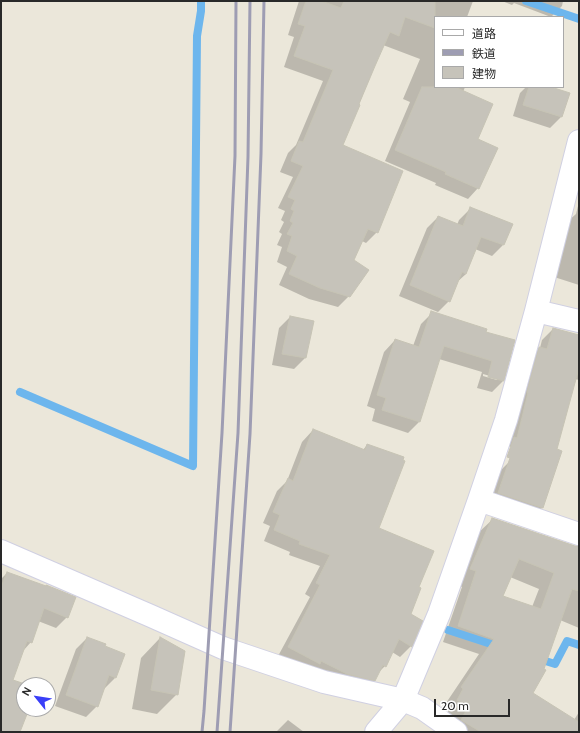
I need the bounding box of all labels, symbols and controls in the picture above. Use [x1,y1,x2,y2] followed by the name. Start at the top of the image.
[434,16,564,88] legend
[472,26,496,41] text: 道路
[472,46,496,61] text: 鉄道
[472,66,496,81] text: 建物
[16,677,56,717] north arrow
[18,685,34,698] text: N
[436,691,512,717] scale bar
[441,698,469,713] text: 20 m

